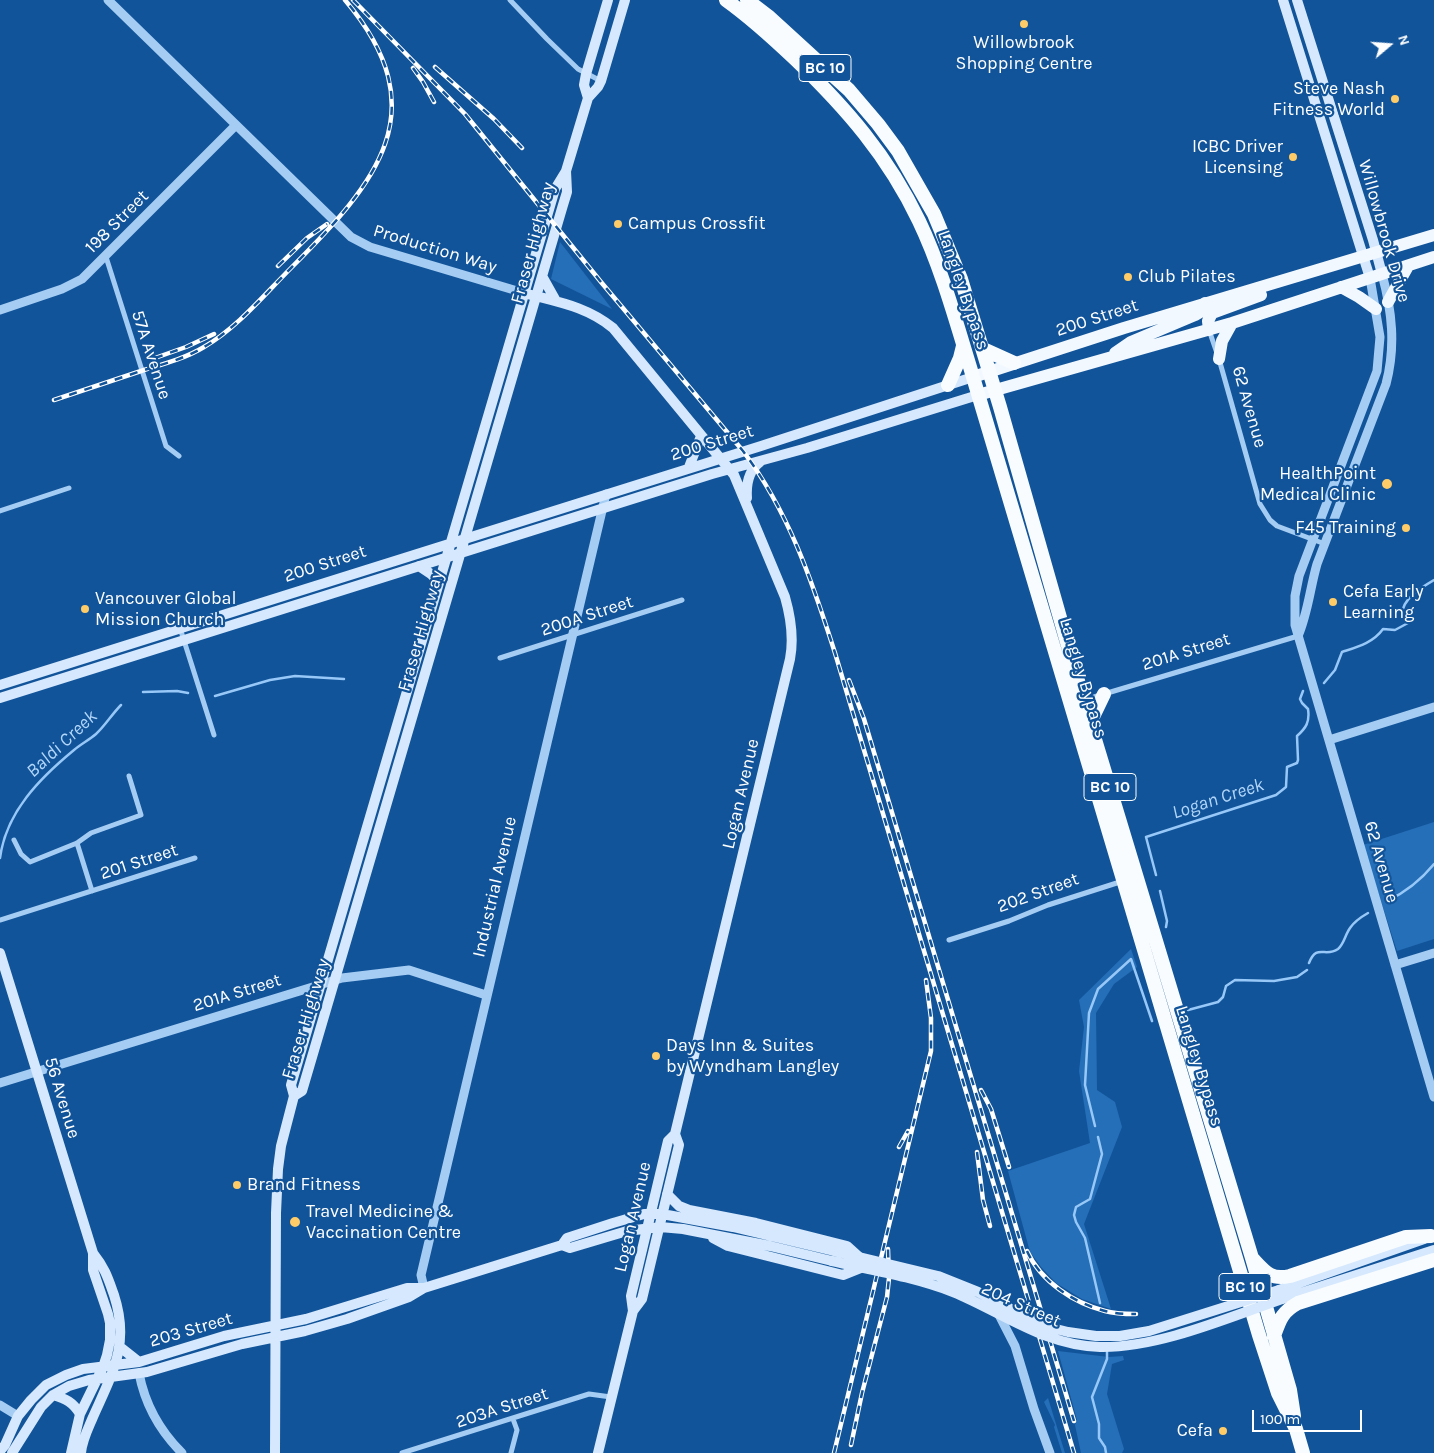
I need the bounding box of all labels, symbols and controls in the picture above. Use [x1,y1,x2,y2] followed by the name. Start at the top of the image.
[1018,18,1030,30] marker: Willowbrook Shopping Centre
[1364,20,1414,70] north arrow
[956,32,1092,74] place label: Willowbrook Shopping Centre
[1394,33,1413,48] text: N
[799,54,851,82] road number: BC 10
[1273,78,1385,120] place label: Steve Nash Fitness World
[1389,93,1401,105] marker: Steve Nash Fitness World
[1192,136,1283,178] place label: ICBC Driver Licensing
[1287,151,1299,163] marker: ICBC Driver Licensing
[1353,157,1415,305] street label: Willowbrook Drive
[506,180,560,306] street label: Fraser Highway
[81,186,153,258] street label: 198 Street
[628,213,766,235] place label: Campus Crossfit
[612,218,624,230] marker: Campus Crossfit
[371,220,499,278] street label: Production Way
[932,227,994,353] street label: Langley Bypass
[1138,266,1236,288] place label: Club Pilates
[1122,271,1134,283] marker: Club Pilates
[1053,295,1141,341] street label: 200 Street
[126,308,176,402] street label: 57A Avenue
[1227,364,1271,450] street label: 62 Avenue
[668,420,756,466] street label: 200 Street
[1260,463,1376,506] place label: HealthPoint Medical Clinic
[1380,477,1394,491] marker: HealthPoint Medical Clinic
[1295,517,1396,539] place label: F45 Training
[1400,522,1412,534] marker: F45 Training
[281,541,369,587] street label: 200 Street
[393,568,449,694] street label: Fraser Highway
[1343,581,1424,624] place label: Cefa Early Learning
[95,588,236,630] place label: Vancouver Global Mission Church
[538,591,636,641] street label: 200A Street
[1327,596,1339,608] marker: Cefa Early Learning
[79,603,91,615] marker: Vancouver Global Mission Church
[1054,615,1112,741] street label: Langley Bypass
[1139,628,1233,676] street label: 201A Street
[22,705,102,783] water label: Baldi Creek
[718,737,764,851] street label: Logan Avenue
[1169,773,1267,825] water label: Logan Creek
[1084,774,1136,800] road number: BC 10
[468,814,522,960] street label: Industrial Avenue
[1359,819,1403,905] street label: 62 Avenue
[97,839,181,885] street label: 201 Street
[994,868,1082,918] street label: 202 Street
[277,956,335,1082] street label: Fraser Highway
[190,969,284,1017] street label: 201A Street
[1170,1003,1228,1129] street label: Langley Bypass
[666,1035,839,1078] place label: Days Inn & Suites by Wyndham Langley
[650,1050,662,1062] marker: Days Inn & Suites by Wyndham Langley
[39,1055,85,1141] street label: 56 Avenue
[610,1160,656,1274] street label: Logan Avenue
[247,1174,361,1196] place label: Brand Fitness
[231,1179,243,1191] marker: Brand Fitness
[306,1201,461,1244] place label: Travel Medicine & Vaccination Centre
[288,1215,302,1229] marker: Travel Medicine & Vaccination Centre
[1219,1274,1271,1300] road number: BC 10
[978,1278,1064,1332] street label: 204 Street
[147,1308,235,1352] street label: 203 Street
[453,1383,551,1433] street label: 203A Street
[1254,1400,1364,1432] scale bar
[1260,1410,1300,1428] text: 100 m
[1177,1420,1213,1442] place label: Cefa
[1217,1425,1229,1437] marker: Cefa

